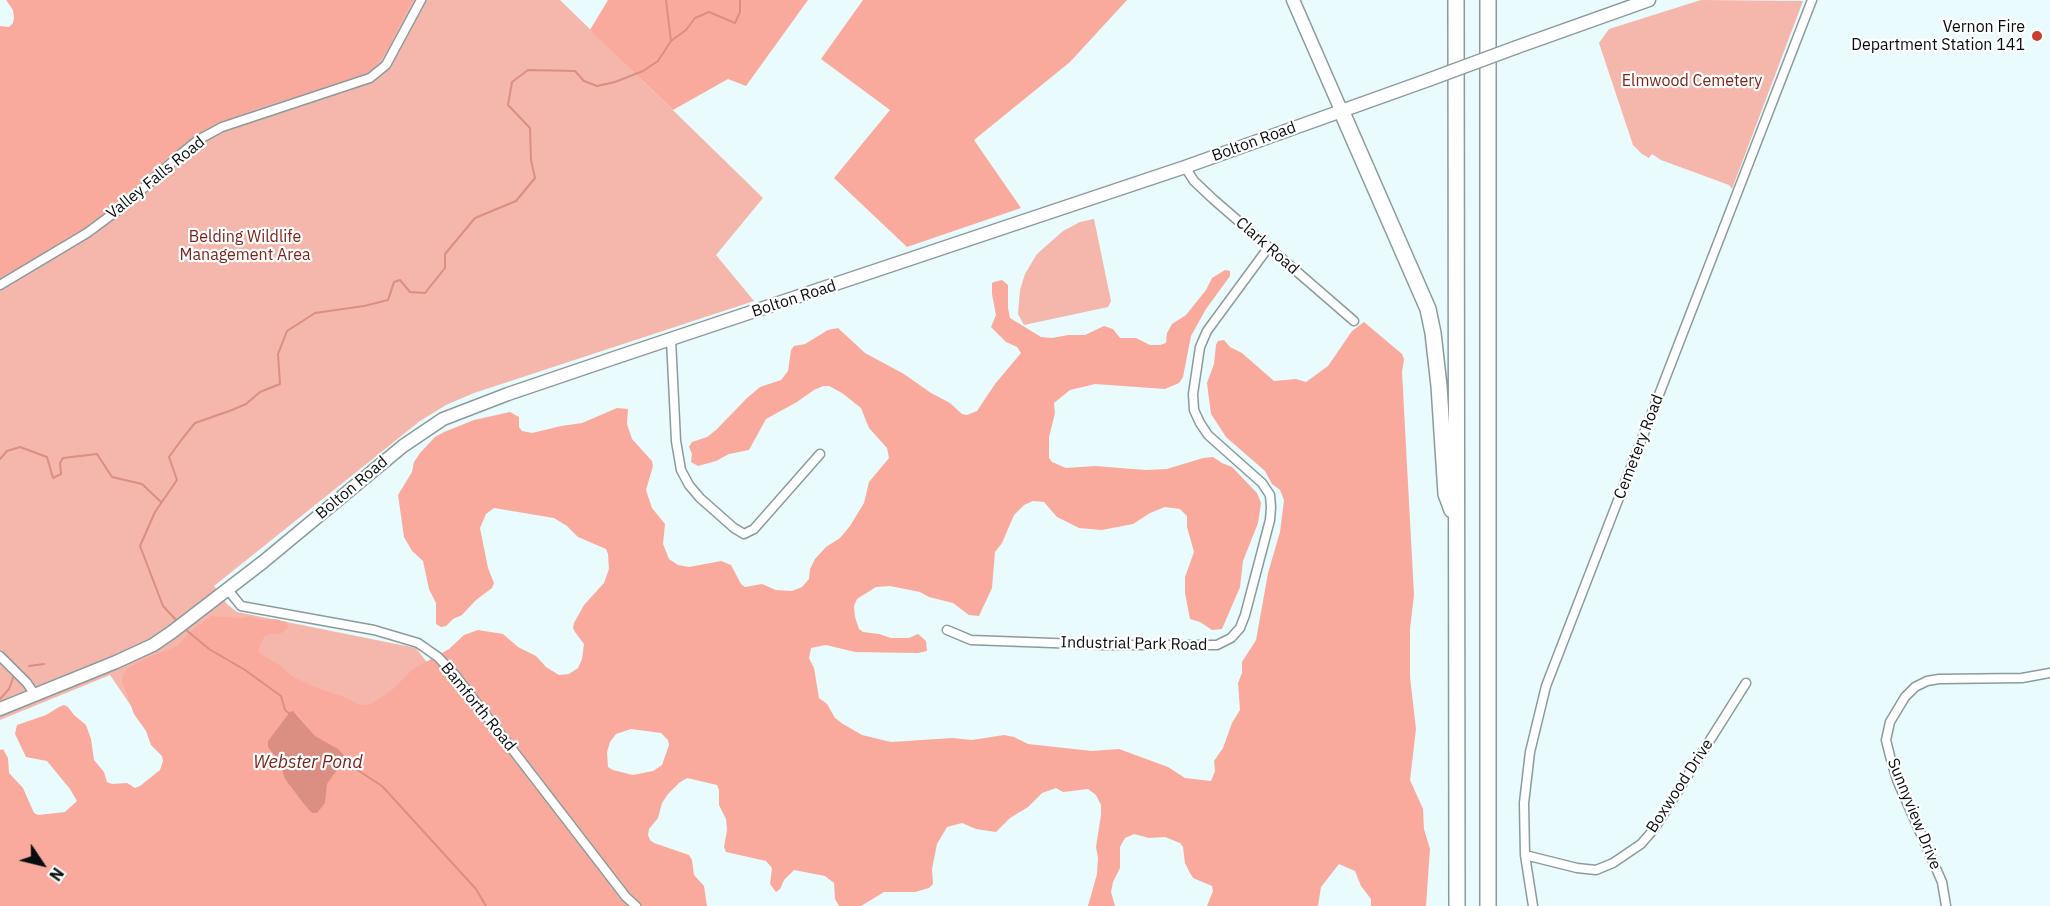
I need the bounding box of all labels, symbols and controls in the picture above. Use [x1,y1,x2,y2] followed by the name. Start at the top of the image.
[1851,17,2025,55] place label: Vernon Fire Department Station 141
[2030,29,2044,43] marker: Vernon Fire Department Station 141
[1622,71,1762,91] park label: Elmwood Cemetery
[1209,118,1299,166] street label: Bolton Road
[103,133,209,223] street label: Valley Falls Road
[1231,213,1303,279] street label: Clark Road
[180,227,310,265] park label: Belding Wildlife Management Area
[749,276,839,322] street label: Bolton Road
[1610,392,1668,502] street label: Cemetery Road
[312,452,392,524] street label: Bolton Road
[1061,633,1207,655] street label: Industrial Park Road
[436,659,520,755] street label: Bamforth Road
[1643,736,1717,836] street label: Boxwood Drive
[253,752,363,774] water label: Webster Pond
[1883,756,1945,872] street label: Sunnyview Drive
[12,834,72,894] north arrow
[45,864,68,885] text: N

